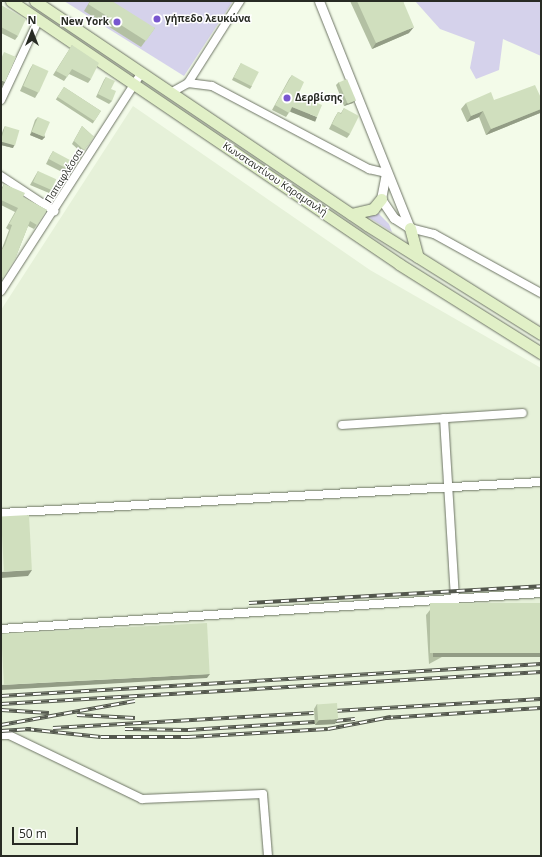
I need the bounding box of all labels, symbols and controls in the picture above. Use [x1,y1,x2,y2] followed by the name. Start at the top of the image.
[12,12,52,52] north arrow
[28,12,36,27] text: N
[165,13,251,25] place label: γήπεδο λευκώνα
[152,14,162,24] marker: γήπεδο λευκώνα
[61,16,109,28] place label: New York
[112,17,122,27] marker: New York
[295,92,342,104] place label: Δερβίσης
[282,93,292,103] marker: Δερβίσης
[220,140,330,218] street label: Κωνσταντίνου Καραμανλή
[43,147,85,205] street label: Παπαφλέσσα
[14,819,80,845] scale bar
[19,825,47,842] text: 50 m

